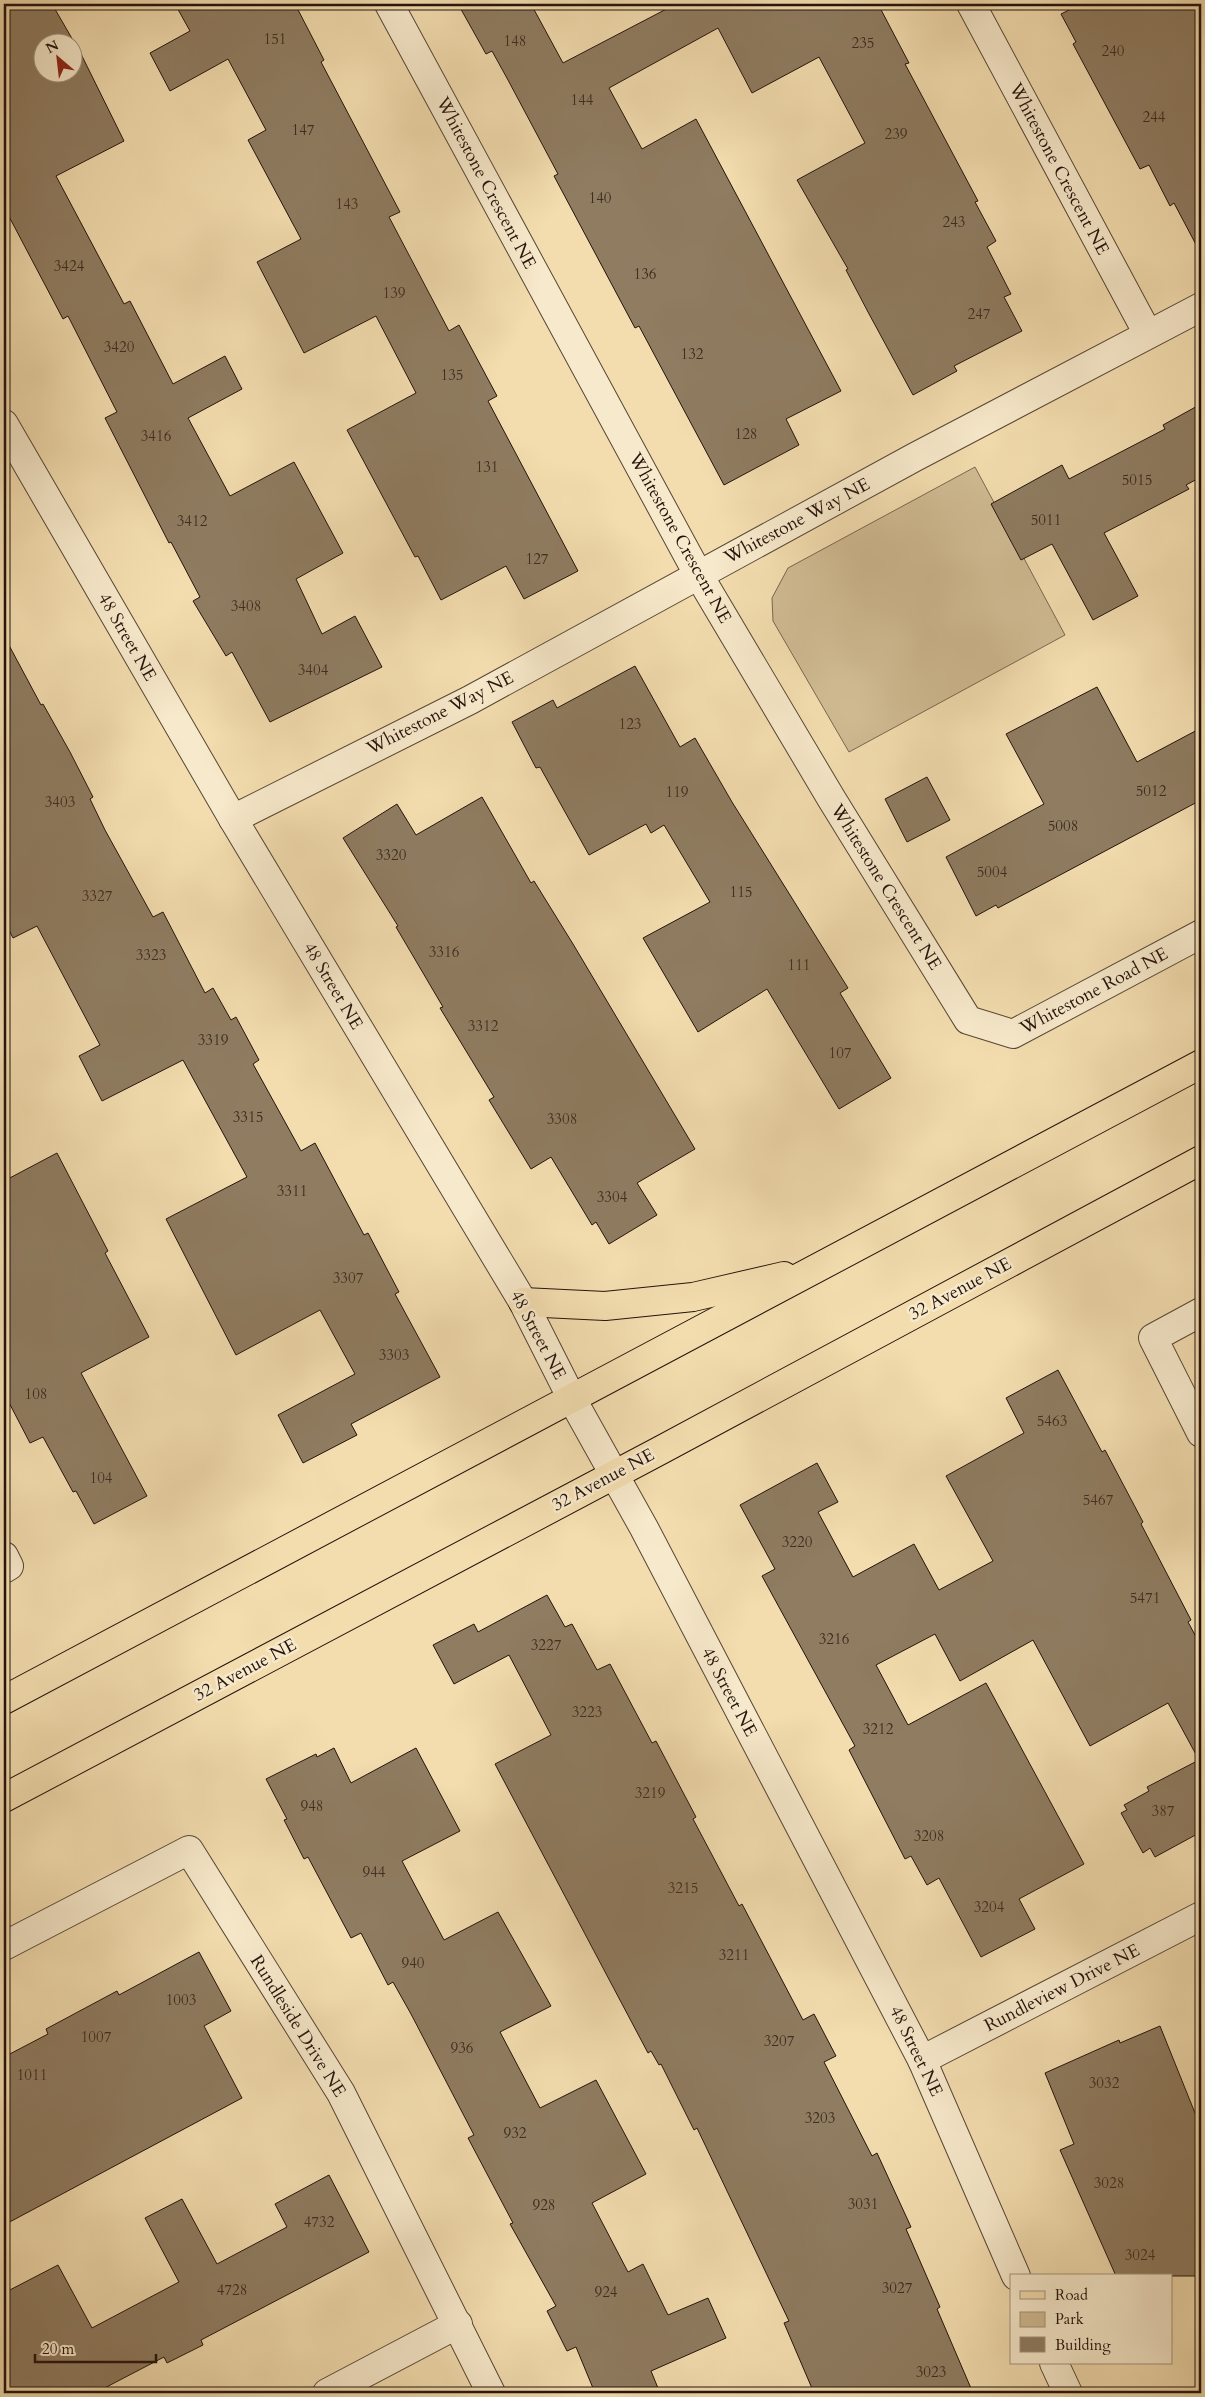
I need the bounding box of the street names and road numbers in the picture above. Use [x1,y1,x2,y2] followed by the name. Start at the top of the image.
[1003,78,1115,259] street label: Whitestone Crescent NE
[430,92,542,273] street label: Whitestone Crescent NE
[622,447,737,628] street label: Whitestone Crescent NE
[719,472,874,570] street label: Whitestone Way NE
[92,588,162,686] street label: 48 Street NE
[361,665,518,761] street label: Whitestone Way NE
[824,798,947,975] street label: Whitestone Crescent NE
[297,938,369,1034] street label: 48 Street NE
[1015,941,1172,1041] street label: Whitestone Road NE
[904,1251,1016,1327] street label: 32 Avenue NE
[504,1286,572,1384] street label: 48 Street NE
[547,1442,659,1518] street label: 32 Avenue NE
[189,1632,301,1708] street label: 32 Avenue NE
[695,1643,763,1741] street label: 48 Street NE
[980,1938,1144,2038] street label: Rundleview Drive NE
[244,1950,352,2102] street label: Rundleside Drive NE
[883,2002,949,2100] street label: 48 Street NE

